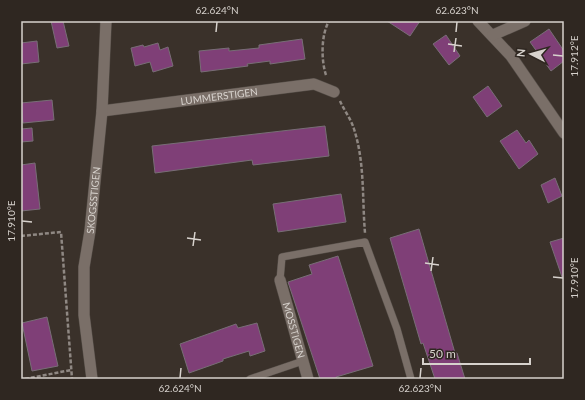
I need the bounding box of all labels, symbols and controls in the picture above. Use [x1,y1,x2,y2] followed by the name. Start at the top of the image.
[195,4,239,16] text: 62.624°N
[435,4,479,16] text: 62.623°N
[511,34,551,74] north arrow
[568,35,580,77] text: 17.912°E
[514,48,527,58] text: N
[180,85,258,107] street label: LUMMERSTIGEN
[84,166,102,234] street label: SKOGSSTIGEN
[5,200,17,242] text: 17.910°E
[568,257,580,299] text: 17.910°E
[281,301,308,359] street label: MOSSTIGEN
[423,340,530,366] scale bar
[429,346,456,361] text: 50 m
[158,382,202,394] text: 62.624°N
[398,382,442,394] text: 62.623°N

